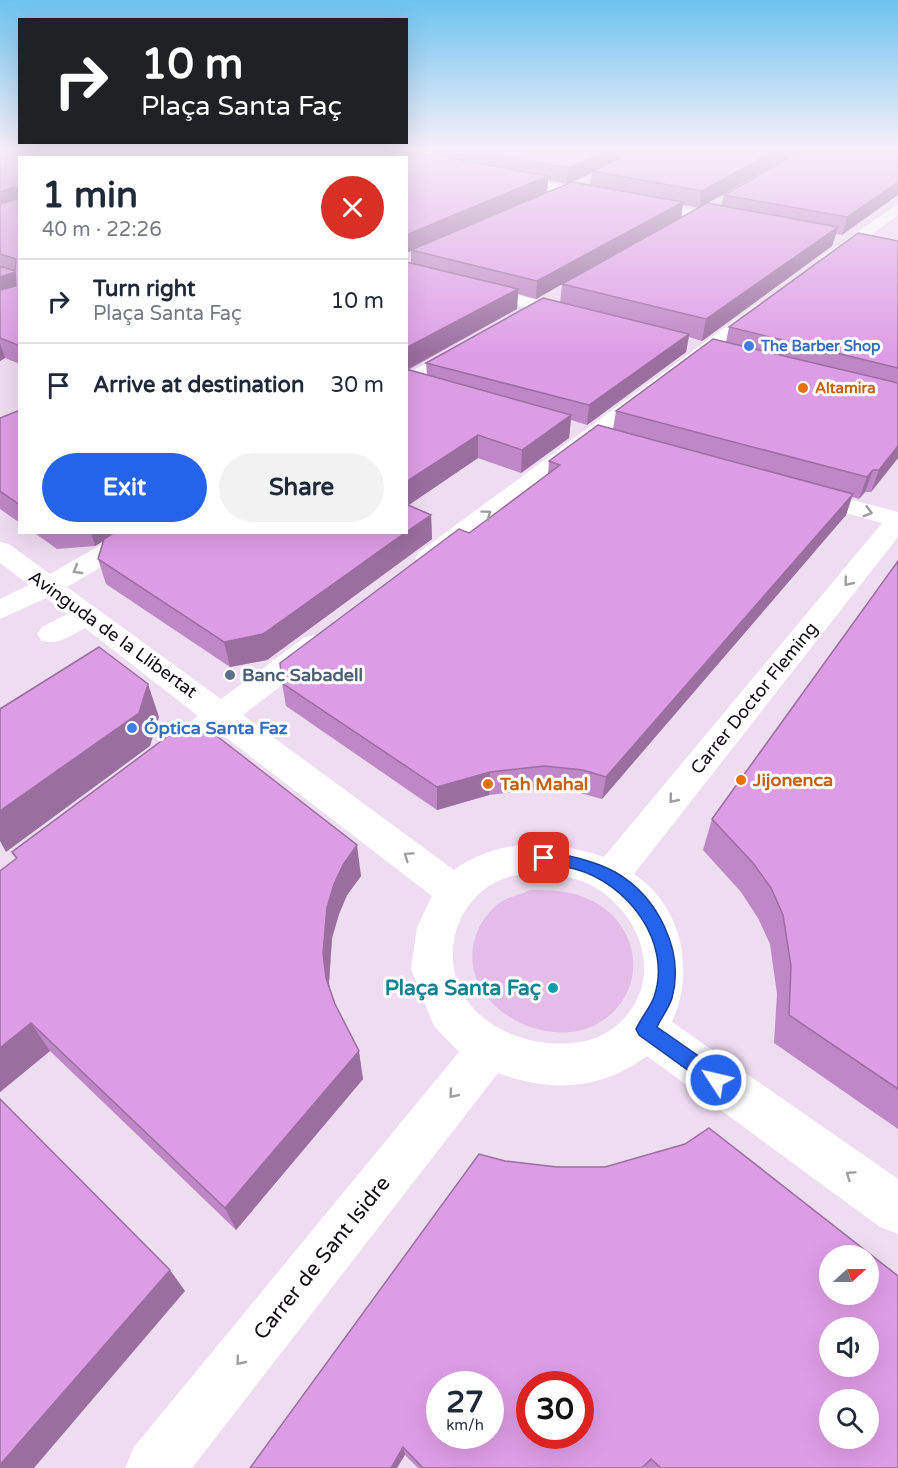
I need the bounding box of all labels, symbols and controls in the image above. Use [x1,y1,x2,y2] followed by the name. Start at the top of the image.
[141,39,243,90] text: 10 m
[42,42,120,120] icon: right
[141,90,342,123] text: Plaça Santa Faç
[42,174,138,217] text: 1 min
[321,176,384,239] button: close
[42,218,162,242] text: 40 m · 22:26
[93,276,195,302] text: Turn right
[42,285,75,318] icon: right
[330,288,384,314] text: 10 m
[93,302,242,326] text: Plaça Santa Faç
[760,337,881,356] place label: The Barber Shop
[742,339,756,353] marker: The Barber Shop
[42,369,75,402] icon: arrive
[93,372,304,398] text: Arrive at destination
[330,372,384,398] text: 30 m
[815,379,876,397] place label: Altamira
[796,381,810,395] marker: Altamira
[42,453,207,522] button: Exit
[219,453,384,522] button: Share
[863,504,873,517] one-way arrow
[480,511,491,522] one-way arrow
[73,563,83,574] one-way arrow
[24,565,202,703] street label: Avinguda de la Llibertat
[845,575,856,586] one-way arrow
[686,617,822,779] street label: Carrer Doctor Fleming
[242,664,363,686] place label: Banc Sabadell
[223,668,237,682] marker: Banc Sabadell
[144,717,288,739] place label: Óptica Santa Faz
[125,721,139,735] marker: Óptica Santa Faz
[752,769,833,791] place label: Jijonenca
[499,773,588,795] place label: Tah Mahal
[734,773,748,787] marker: Jijonenca
[481,777,495,791] marker: Tah Mahal
[670,792,681,803] one-way arrow
[518,832,569,883] pin
[527,841,560,874] icon: arrive
[404,852,415,863] one-way arrow
[385,976,541,1001] place label: Plaça Santa Faç
[546,981,560,995] marker: Plaça Santa Faç
[684,1048,748,1112] position arrow
[449,1087,460,1098] one-way arrow
[248,1171,396,1345] street label: Carrer de Sant Isidre
[846,1171,857,1182] one-way arrow
[819,1245,879,1305] north arrow
[819,1245,879,1449] map controls
[819,1317,879,1377] button: sound
[236,1355,247,1366] one-way arrow
[516,1371,594,1449] speed limit sign: 30
[446,1384,484,1421] text: 27
[819,1389,879,1449] button: search
[446,1416,484,1434] text: km/h

